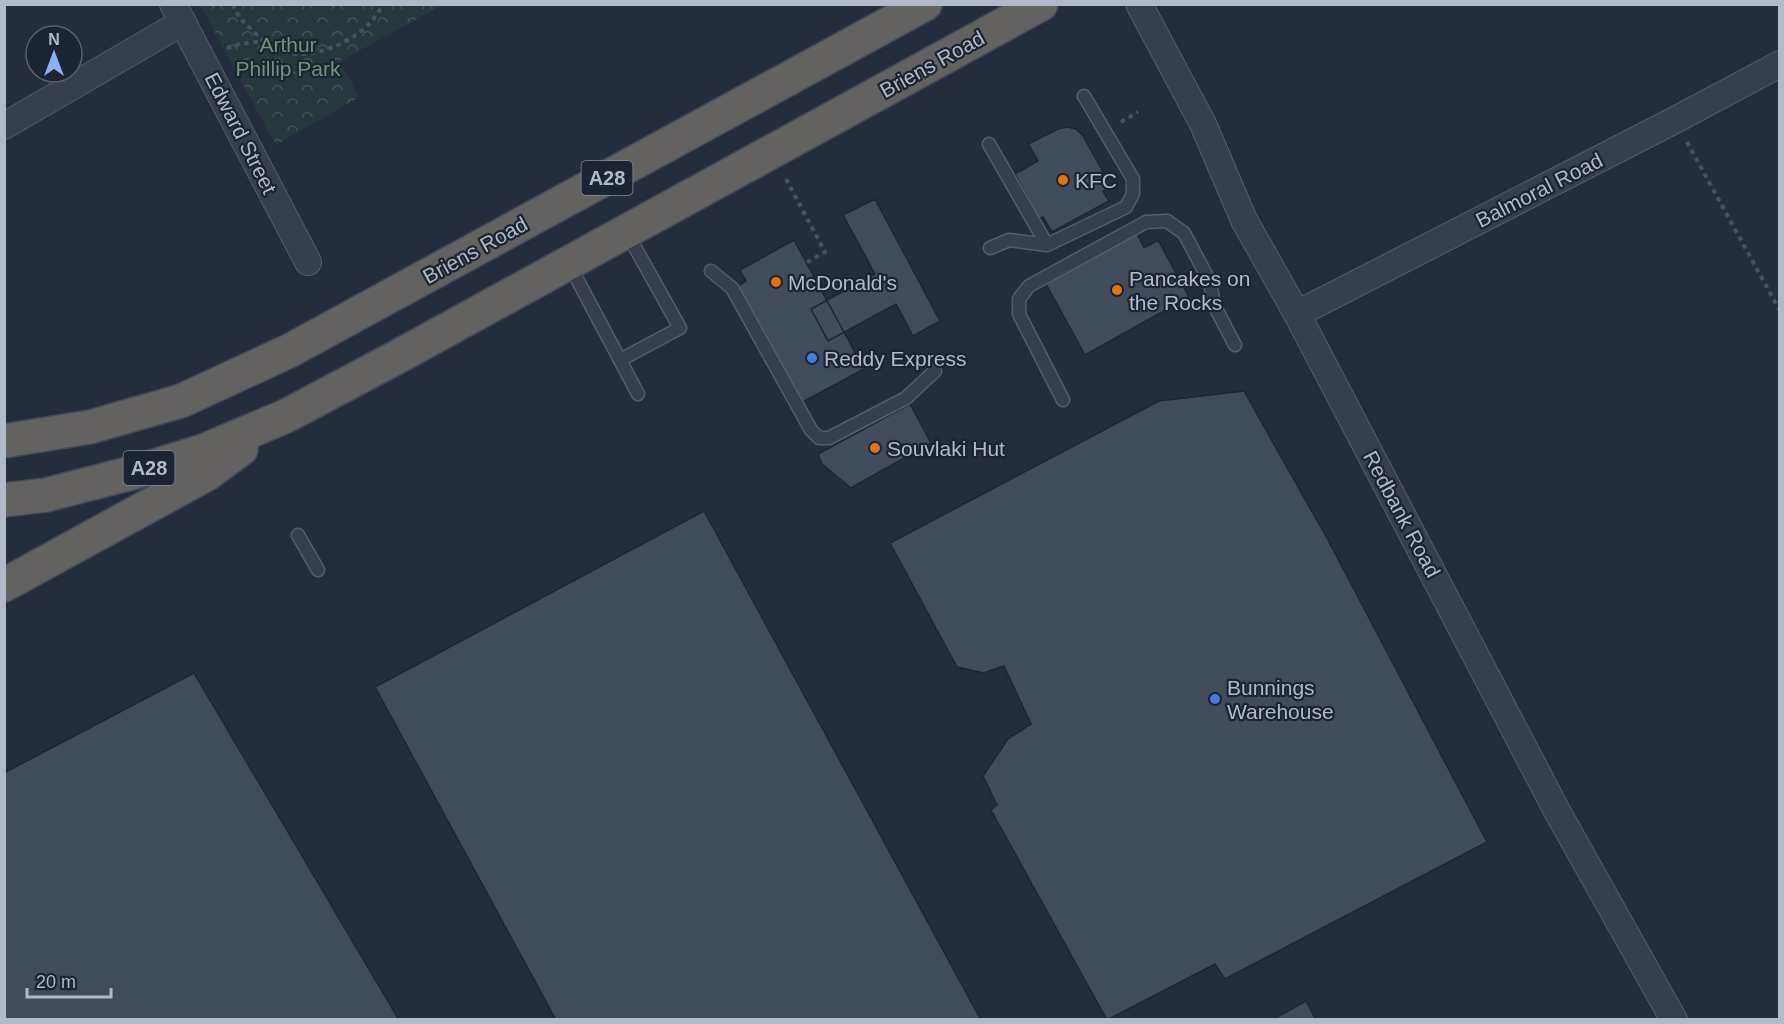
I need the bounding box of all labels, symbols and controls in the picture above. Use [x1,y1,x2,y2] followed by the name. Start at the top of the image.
[24,24,84,84] north arrow
[876,26,988,102] street label: Briens Road
[48,31,60,48] text: N
[235,33,341,80] park label: Arthur Phillip Park
[201,68,282,198] street label: Edward Street
[1472,148,1606,232] street label: Balmoral Road
[582,161,632,195] road number: A28
[1075,169,1117,192] place label: KFC
[1056,173,1070,187] marker: KFC
[419,212,531,288] street label: Briens Road
[1129,267,1250,314] place label: Pancakes on the Rocks
[788,271,897,294] place label: McDonald's
[769,275,783,289] marker: McDonald's
[1110,283,1124,297] marker: Pancakes on the Rocks
[824,347,966,370] place label: Reddy Express
[805,351,819,365] marker: Reddy Express
[887,437,1005,460] place label: Souvlaki Hut
[868,441,882,455] marker: Souvlaki Hut
[1359,447,1445,581] street label: Redbank Road
[124,451,174,485] road number: A28
[1227,676,1334,723] place label: Bunnings Warehouse
[1208,692,1222,706] marker: Bunnings Warehouse
[27,961,111,999] scale bar
[36,972,76,992] text: 20 m

